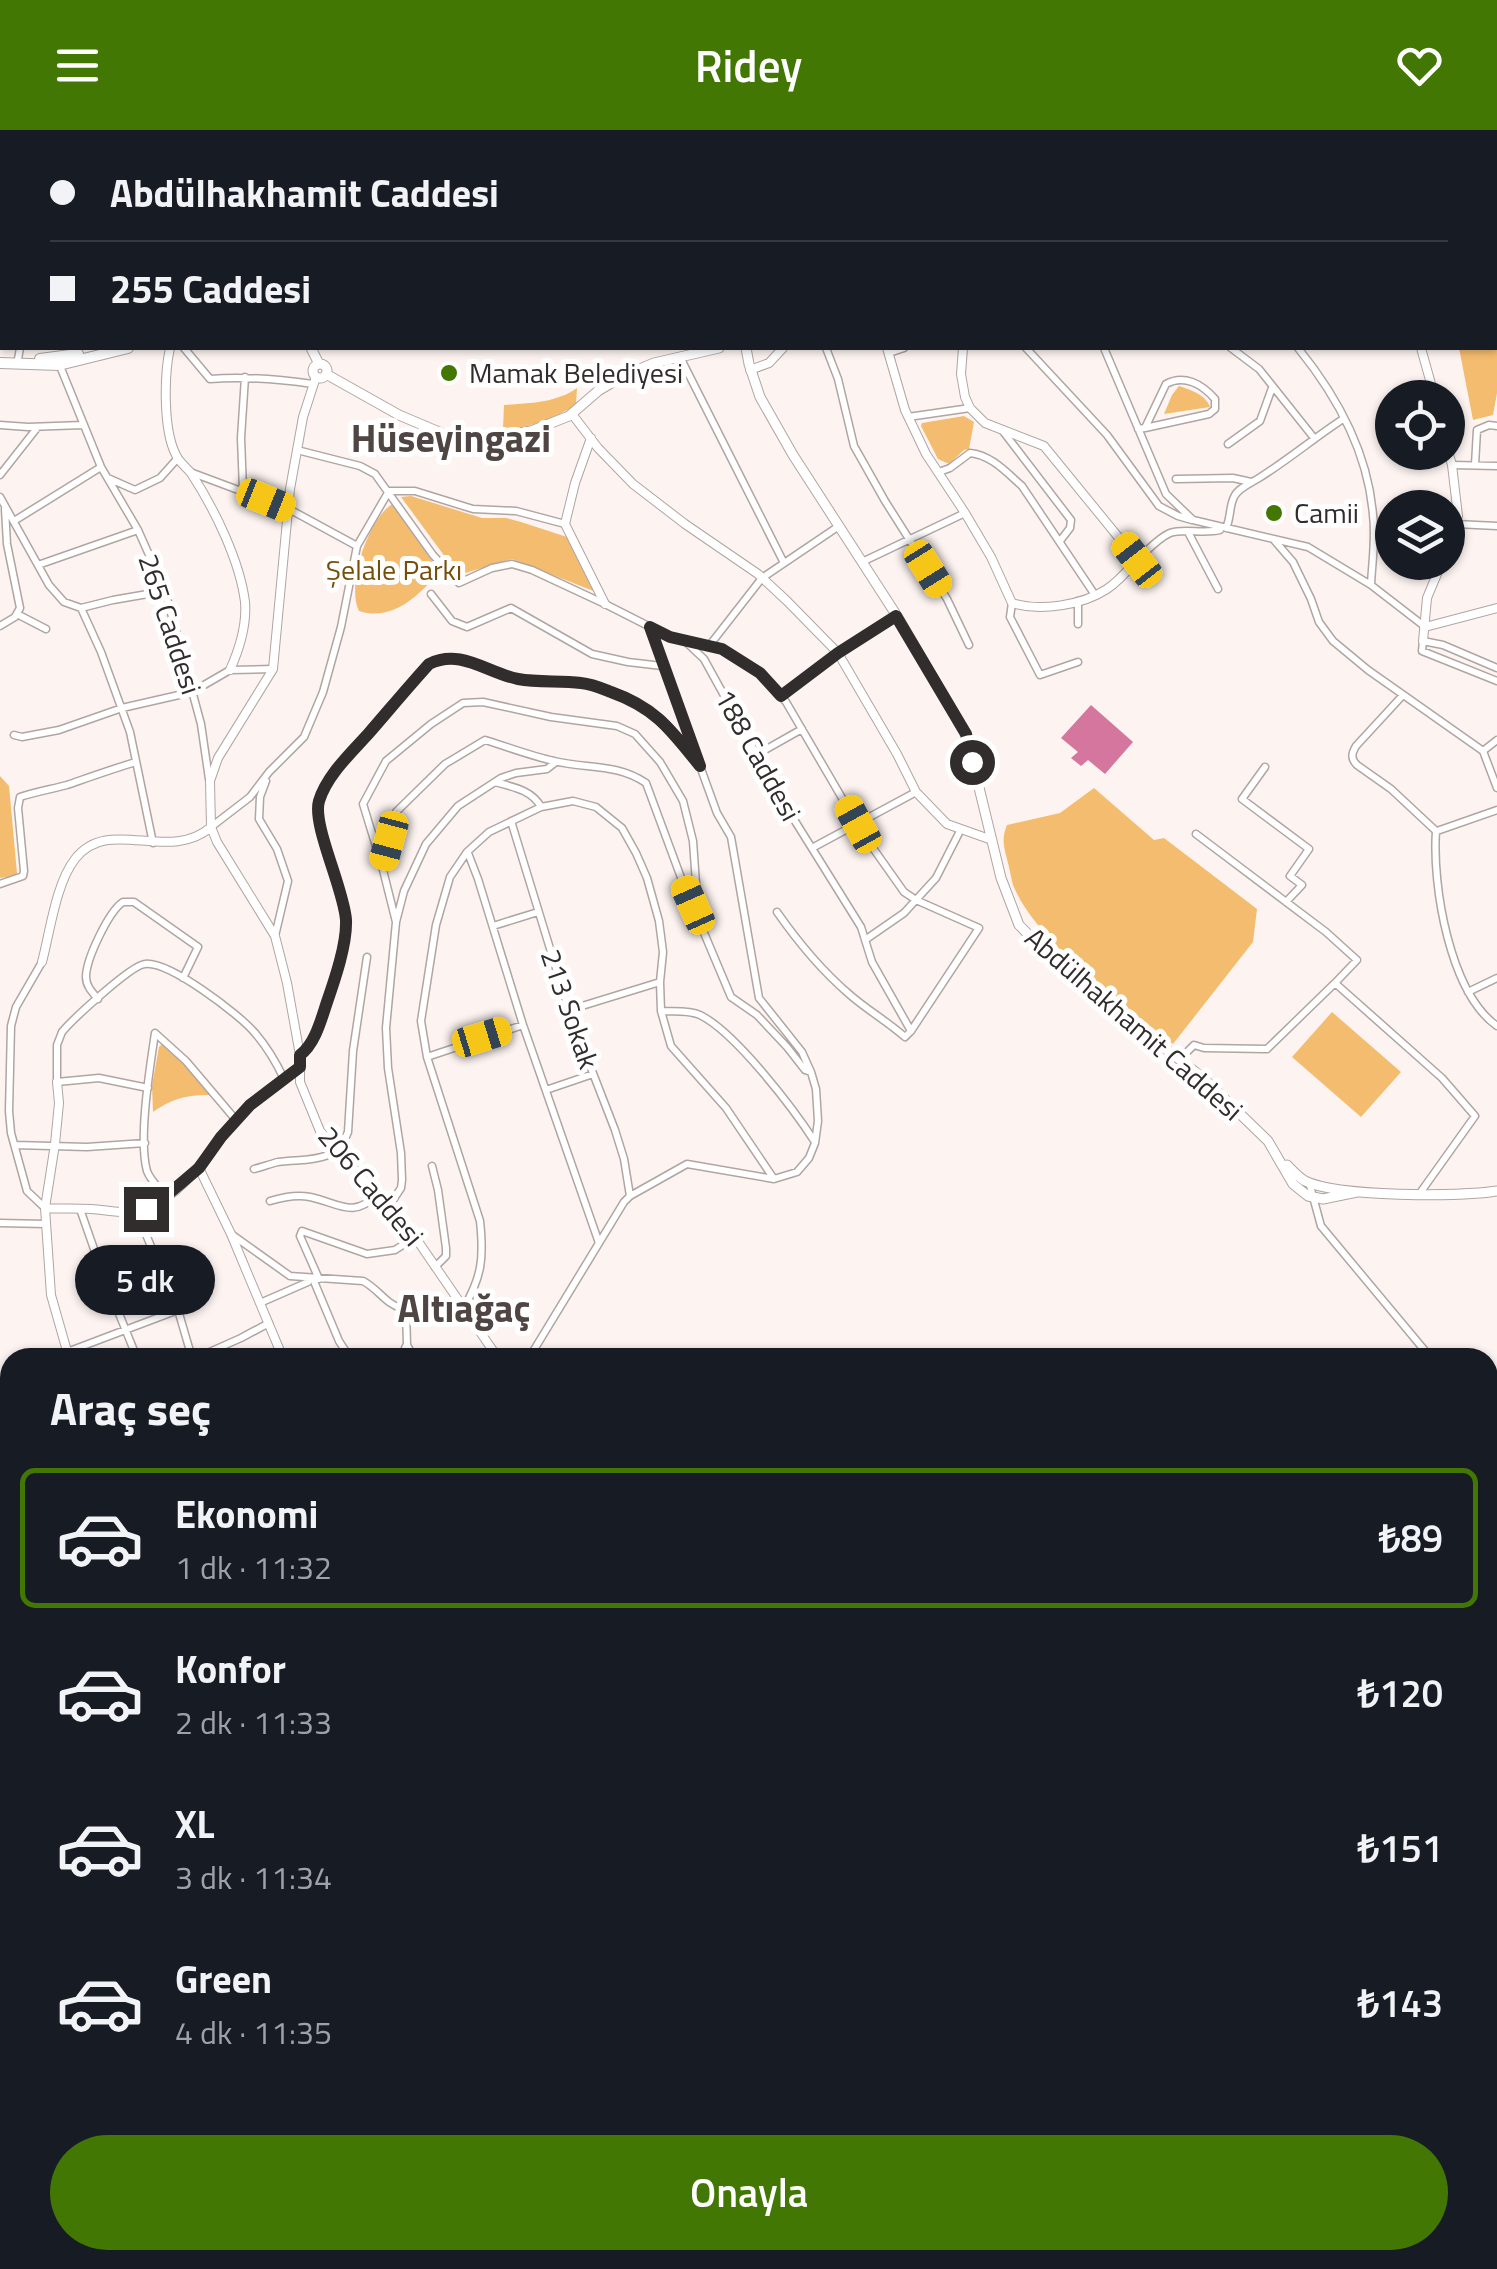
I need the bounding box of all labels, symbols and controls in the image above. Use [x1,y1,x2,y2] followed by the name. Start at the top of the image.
[695,31,802,99] text: Ridey
[50,38,105,93] icon: menu
[1392,38,1447,93] icon: heart
[110,164,499,222] text: Abdülhakhamit Caddesi
[110,260,311,318] text: 255 Caddesi
[469,351,683,394] place label: Mamak Belediyesi
[438,362,460,384] marker: Mamak Belediyesi
[1375,380,1465,580] map controls
[1375,380,1465,470] button: locate
[351,409,551,467] district label: Hüseyingazi
[233,475,299,525] car
[1375,490,1465,580] button: layers
[1294,491,1359,534] place label: Camii
[1263,502,1285,524] marker: Camii
[1107,527,1167,593] car
[899,536,957,602] car
[128,548,213,700] street label: 265 Caddesi
[326,548,462,591] park label: Şelale Parkı
[704,681,812,829] street label: 188 Caddesi
[950,740,995,785] route start
[830,790,886,858] car
[367,808,411,874] car
[667,871,719,939] car
[1016,917,1253,1131] street label: Abdülhakhamit Caddesi
[530,943,611,1074] street label: 213 Sokak
[449,1014,515,1060] car
[308,1116,435,1255] street label: 206 Caddesi
[124,1187,169,1232] route end
[76,1244,216,1314] callout: 5 dk
[116,1256,174,1304] text: 5 dk
[398,1279,530,1337] district label: Altıağaç
[50,1374,211,1442] text: Araç seç
[175,1485,318,1543] text: Ekonomi
[55,1493,145,1583] icon: car
[1379,1509,1443,1567] text: ₺89
[175,1543,332,1591] text: 1 dk · 11:32
[175,1640,286,1698] text: Konfor
[55,1648,145,1738] icon: car
[1357,1664,1443,1722] text: ₺120
[175,1698,332,1746] text: 2 dk · 11:33
[175,1795,215,1853] text: XL
[55,1803,145,1893] icon: car
[1357,1819,1443,1877] text: ₺151
[175,1853,332,1901] text: 3 dk · 11:34
[175,1950,272,2008] text: Green
[55,1958,145,2048] icon: car
[1357,1974,1443,2032] text: ₺143
[175,2008,332,2056] text: 4 dk · 11:35
[50,2135,1448,2250] button: Onayla

